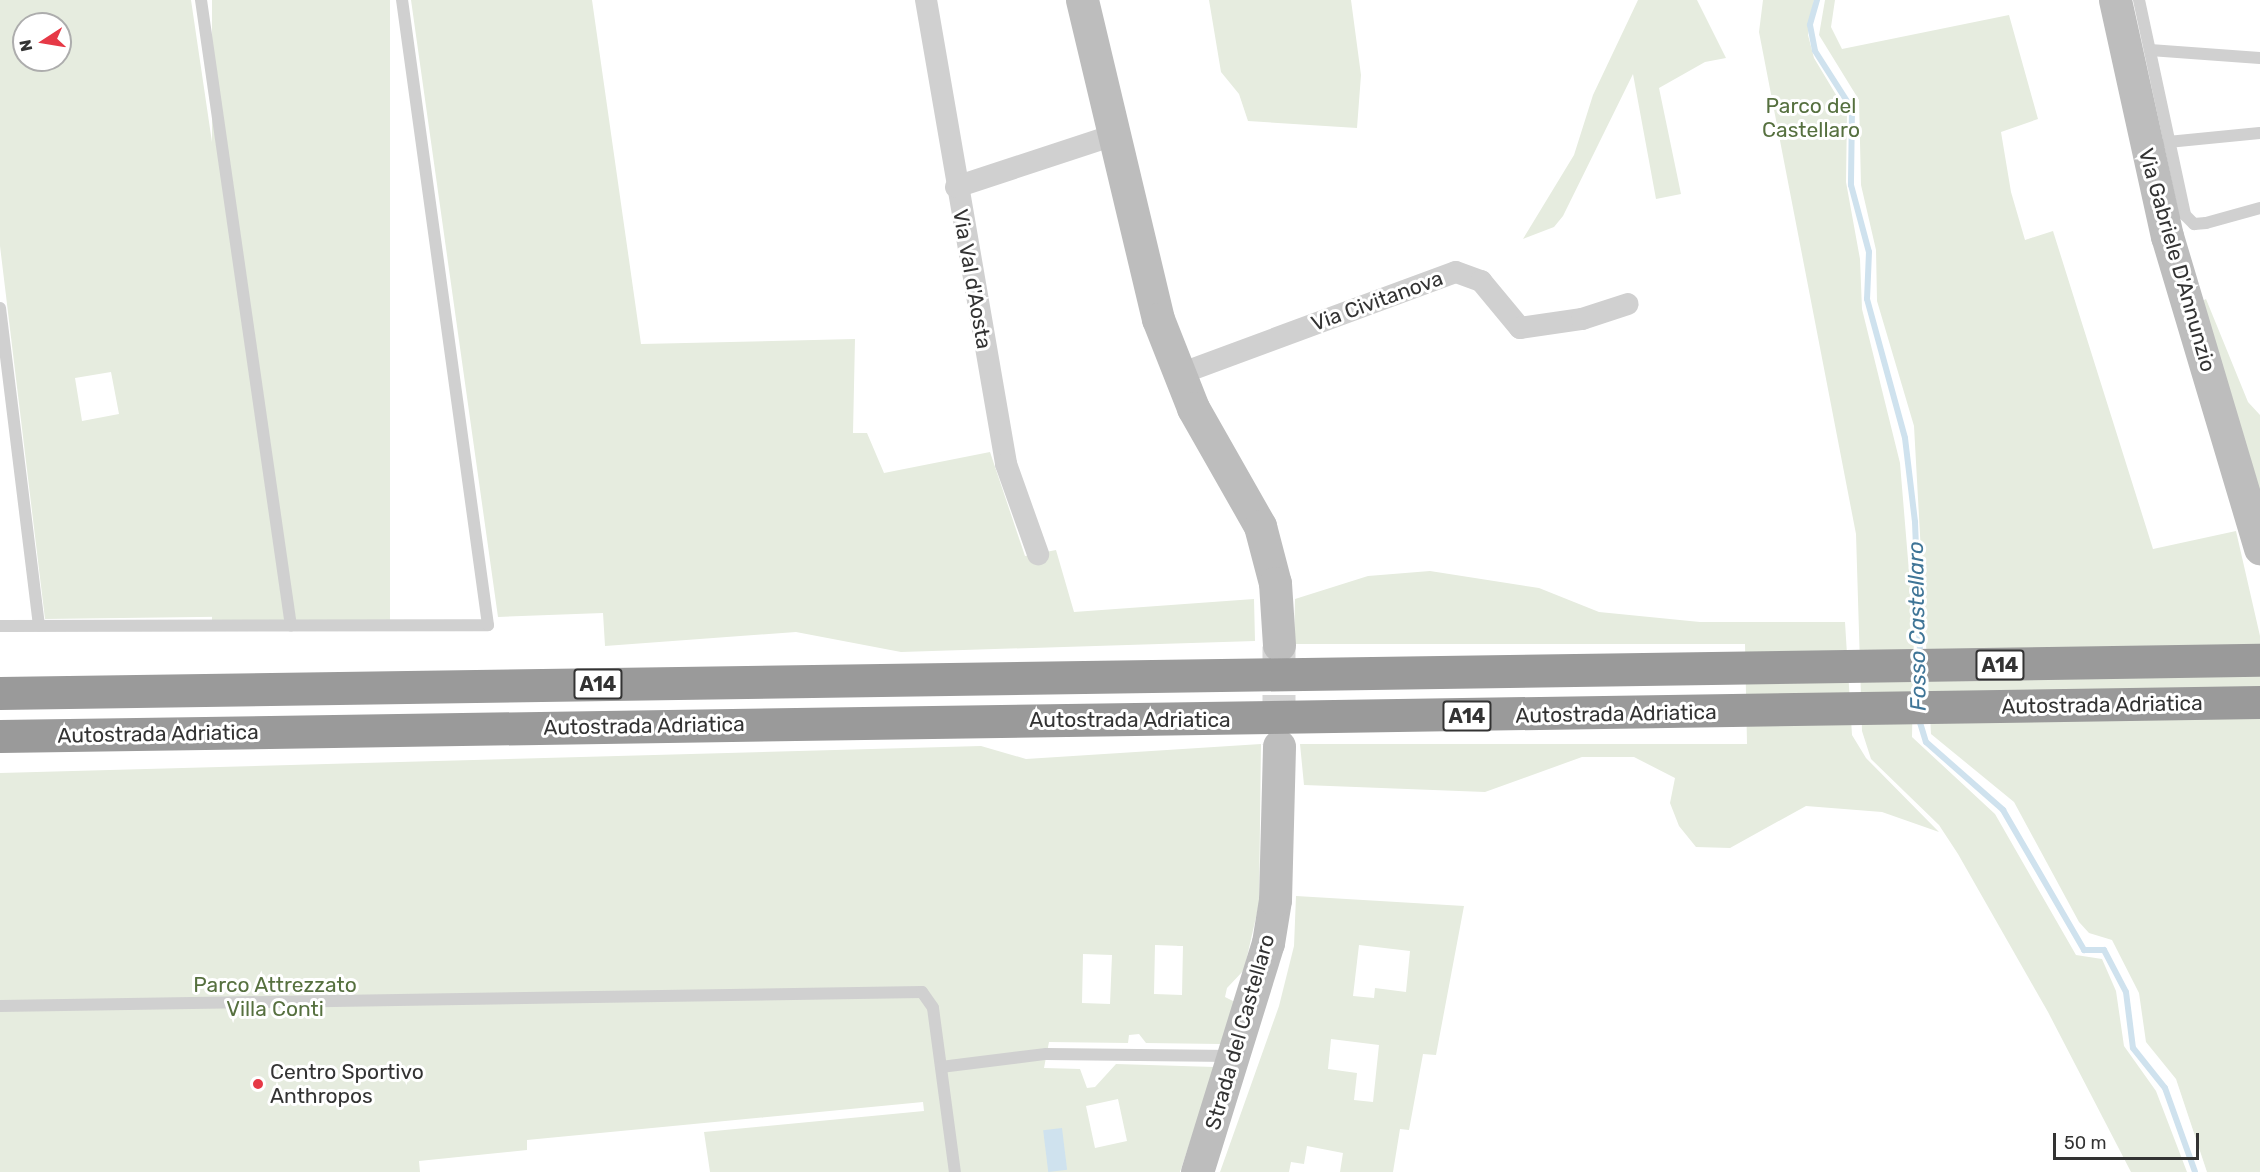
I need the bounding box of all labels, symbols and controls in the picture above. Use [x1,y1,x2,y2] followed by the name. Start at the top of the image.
[12,12,72,72] north arrow
[15,38,36,53] text: N
[1762,93,1860,143] park label: Parco del Castellaro
[2133,145,2221,375] street label: Via Gabriele D'Annunzio
[947,207,997,351] street label: Via Val d'Aosta
[1308,266,1446,336] street label: Via Civitanova
[1902,541,1932,711] water label: Fosso Castellaro
[1974,648,2026,682] road number: A14
[572,667,624,701] road number: A14
[2001,691,2203,719] street label: Autostrada Adriatica
[1442,699,1492,733] road number: A14
[1515,700,1717,728] street label: Autostrada Adriatica
[1029,707,1231,733] street label: Autostrada Adriatica
[543,712,745,740] street label: Autostrada Adriatica
[57,720,259,748] street label: Autostrada Adriatica
[1200,931,1280,1133] street label: Strada del Castellaro
[193,972,357,1022] park label: Parco Attrezzato Villa Conti
[270,1059,424,1109] place label: Centro Sportivo Anthropos
[251,1077,265,1091] marker: Centro Sportivo Anthropos
[2056,1121,2202,1159] scale bar
[2064,1132,2107,1154] text: 50 m

